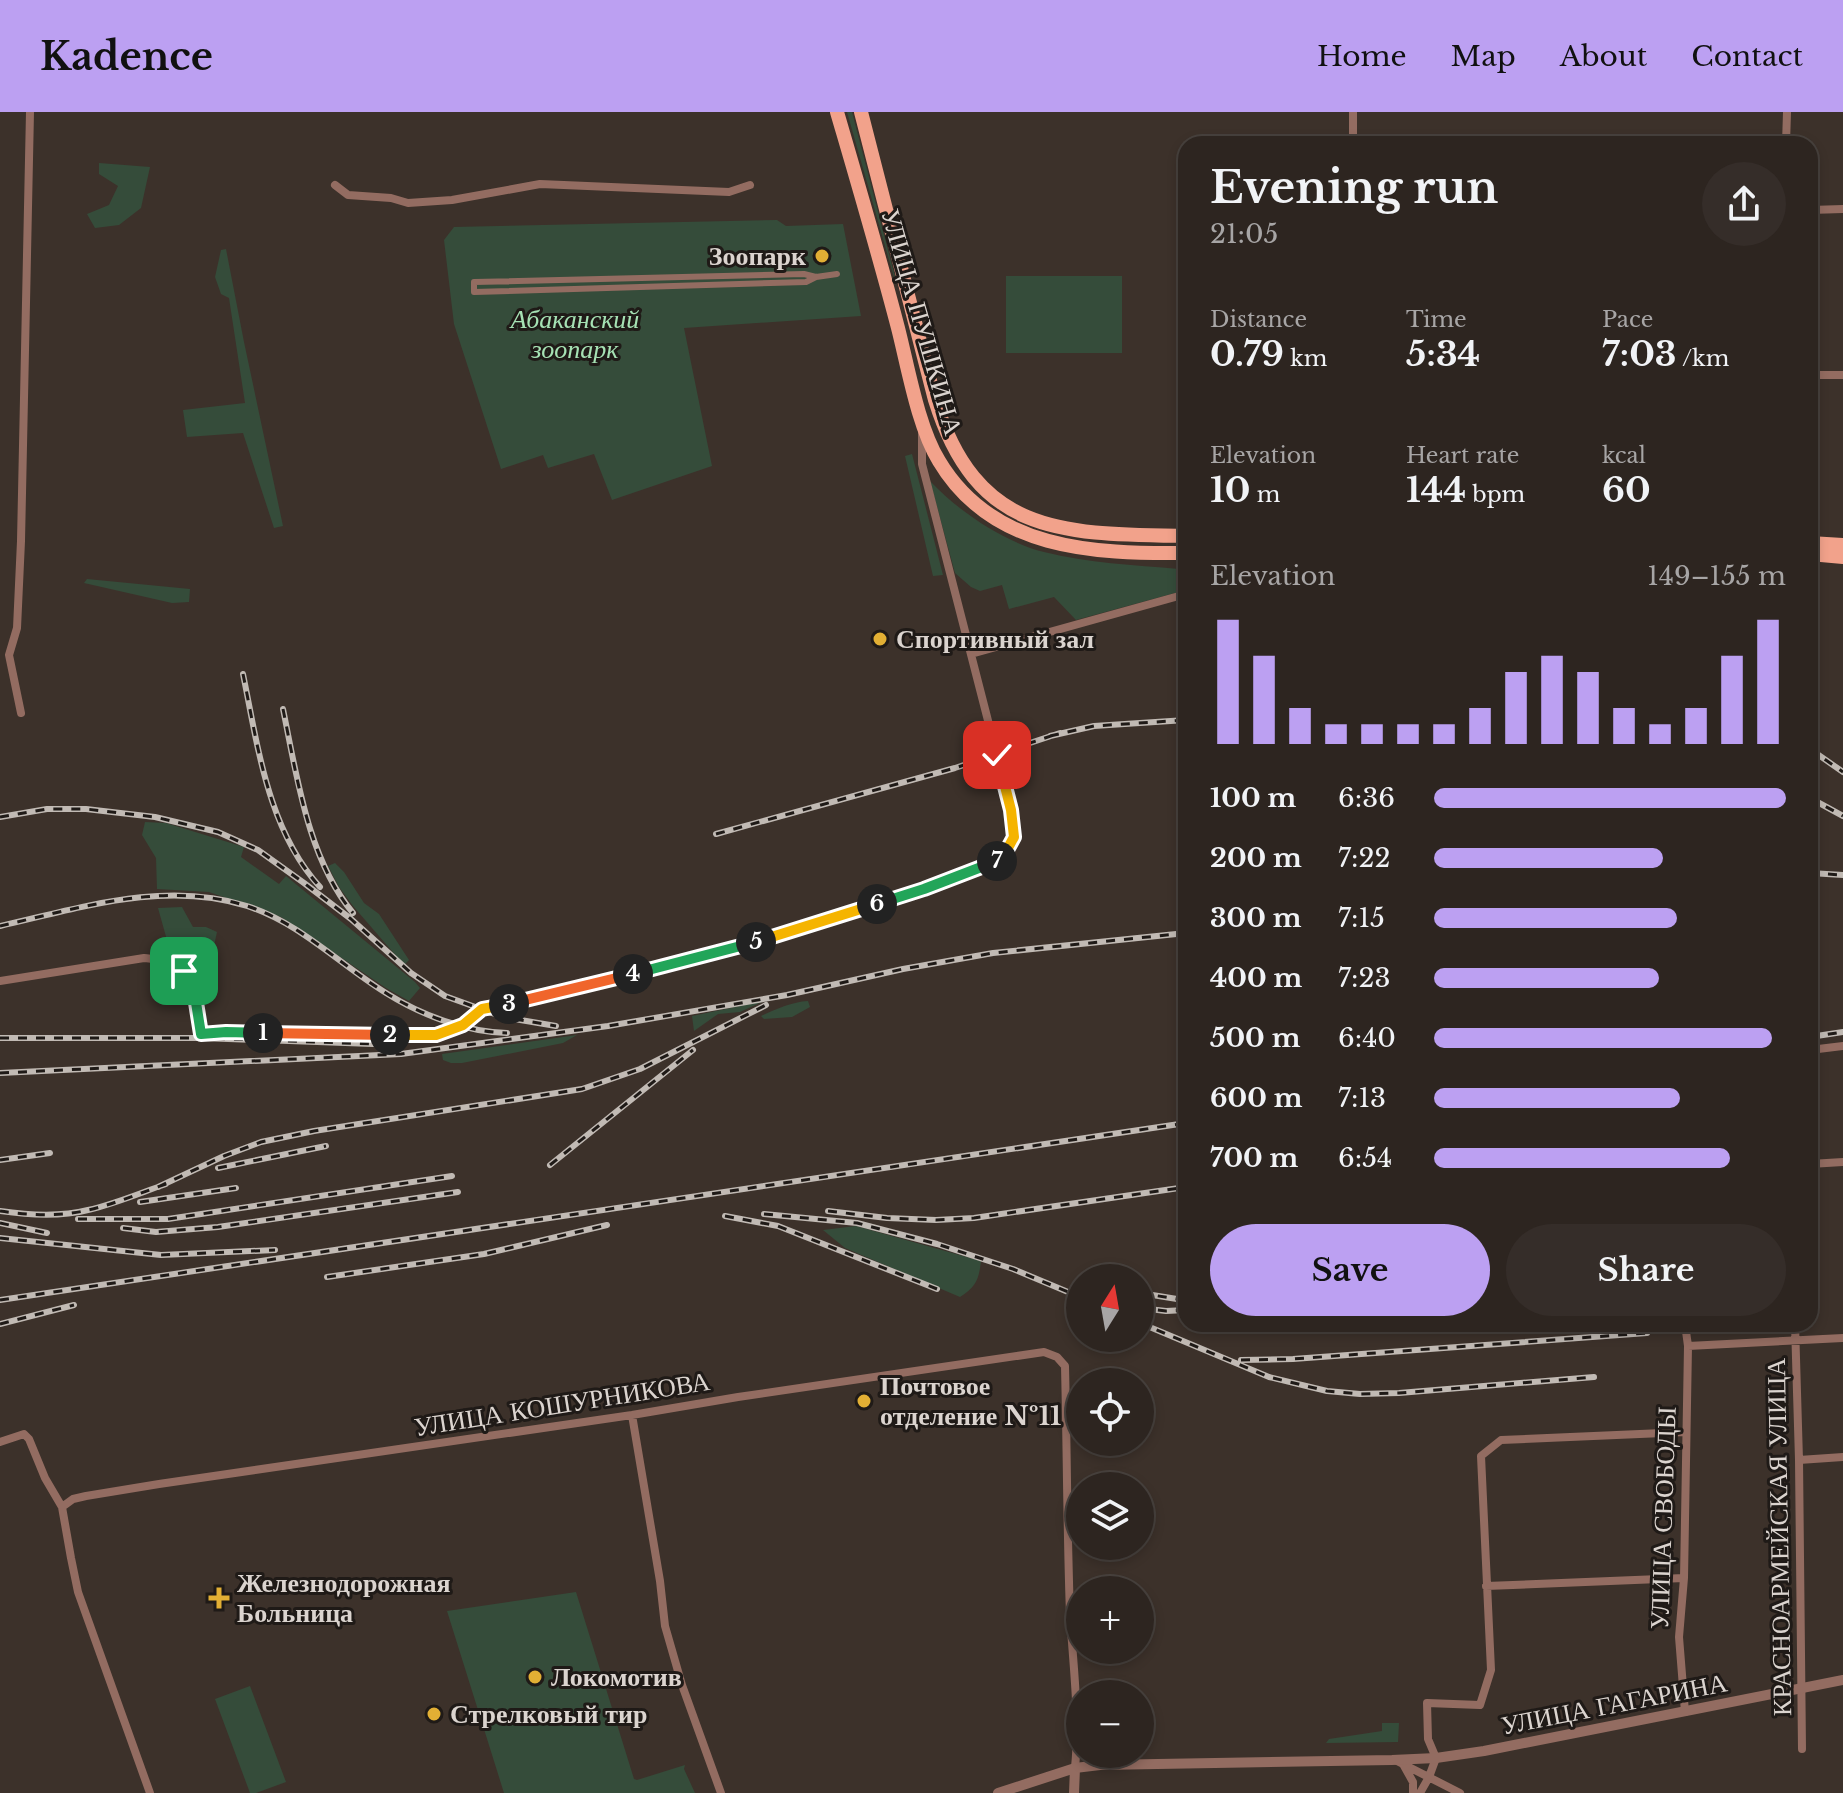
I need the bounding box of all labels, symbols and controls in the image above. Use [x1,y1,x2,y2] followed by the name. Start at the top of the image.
[40,33,213,80] text: Kadence
[1317,39,1407,74] text: Home
[1451,39,1516,74] text: Map
[1560,39,1647,74] text: About
[1691,39,1803,74] text: Contact
[1210,160,1498,215] text: Evening run
[1702,162,1786,246] button: share
[874,205,970,439] street label: УЛИЦА ПУШКИНА
[1210,218,1278,250] text: 21:05
[709,240,806,272] place label: Зоопарк
[813,247,831,265] marker: Зоопарк
[509,303,639,365] park label: Абаканский зоопарк
[1210,306,1307,333] text: Distance
[1406,306,1467,333] text: Time
[1602,306,1653,333] text: Pace
[1210,333,1284,375] text: 0.79
[1406,333,1480,375] text: 5:34
[1602,333,1677,375] text: 7:03
[1284,345,1327,372] text: km
[1677,345,1729,372] text: /km
[1210,442,1316,469] text: Elevation
[1406,442,1519,469] text: Heart rate
[1602,442,1646,469] text: kcal
[1210,469,1251,511] text: 10
[1406,469,1466,511] text: 144
[1602,469,1651,511] text: 60
[1251,481,1280,508] text: m
[1466,481,1525,508] text: bpm
[1210,560,1336,592] text: Elevation
[1647,560,1786,592] text: 149–155 m
[896,623,1094,655] place label: Спортивный зал
[871,630,889,648] marker: Спортивный зал
[963,721,1031,789] pin
[975,733,1019,777] icon: check
[1210,782,1296,814] text: 100 m
[1338,782,1395,814] text: 6:36
[977,841,1017,881] pin: 7
[1210,842,1302,874] text: 200 m
[1338,842,1391,874] text: 7:22
[991,847,1003,874] text: 7
[857,884,897,924] pin: 6
[870,890,884,917] text: 6
[1210,902,1302,934] text: 300 m
[1338,902,1385,934] text: 7:15
[736,922,776,962] pin: 5
[749,928,763,955] text: 5
[150,937,218,1005] pin
[162,949,206,993] icon: arrive
[613,954,653,994] pin: 4
[626,960,640,987] text: 4
[1210,962,1302,994] text: 400 m
[1338,962,1391,994] text: 7:23
[489,984,529,1024] pin: 3
[502,990,516,1017] text: 3
[243,1013,283,1053] pin: 1
[370,1015,410,1055] pin: 2
[258,1019,268,1046] text: 1
[383,1021,397,1048] text: 2
[1210,1022,1300,1054] text: 500 m
[1338,1022,1396,1054] text: 6:40
[1210,1082,1302,1114] text: 600 m
[1338,1082,1386,1114] text: 7:13
[1210,1142,1298,1174] text: 700 m
[1338,1142,1392,1174] text: 6:54
[1210,1224,1490,1316] button: Save
[1506,1224,1786,1316] button: Share
[1066,1264,1154,1352] north arrow
[1066,1264,1154,1768] map controls
[1760,1357,1798,1716] street label: КРАСНОАРМЕЙСКАЯ УЛИЦА
[412,1365,712,1443] street label: УЛИЦА КОШУРНИКОВА
[1066,1368,1154,1456] button: locate
[880,1370,1061,1432] place label: Почтовое отделение №11
[855,1392,873,1410] marker: Почтовое отделение №11
[1643,1406,1683,1630] street label: УЛИЦА СВОБОДЫ
[1066,1472,1154,1560] button: layers
[237,1567,451,1629] place label: Железнодорожная Больница
[1066,1576,1154,1664] button: +
[208,1587,230,1609] marker: Железнодорожная Больница
[551,1661,682,1693] place label: Локомотив
[1498,1666,1730,1742] street label: УЛИЦА ГАГАРИНА
[526,1668,544,1686] marker: Локомотив
[1066,1680,1154,1768] button: −
[450,1698,648,1730] place label: Стрелковый тир
[425,1705,443,1723] marker: Стрелковый тир

